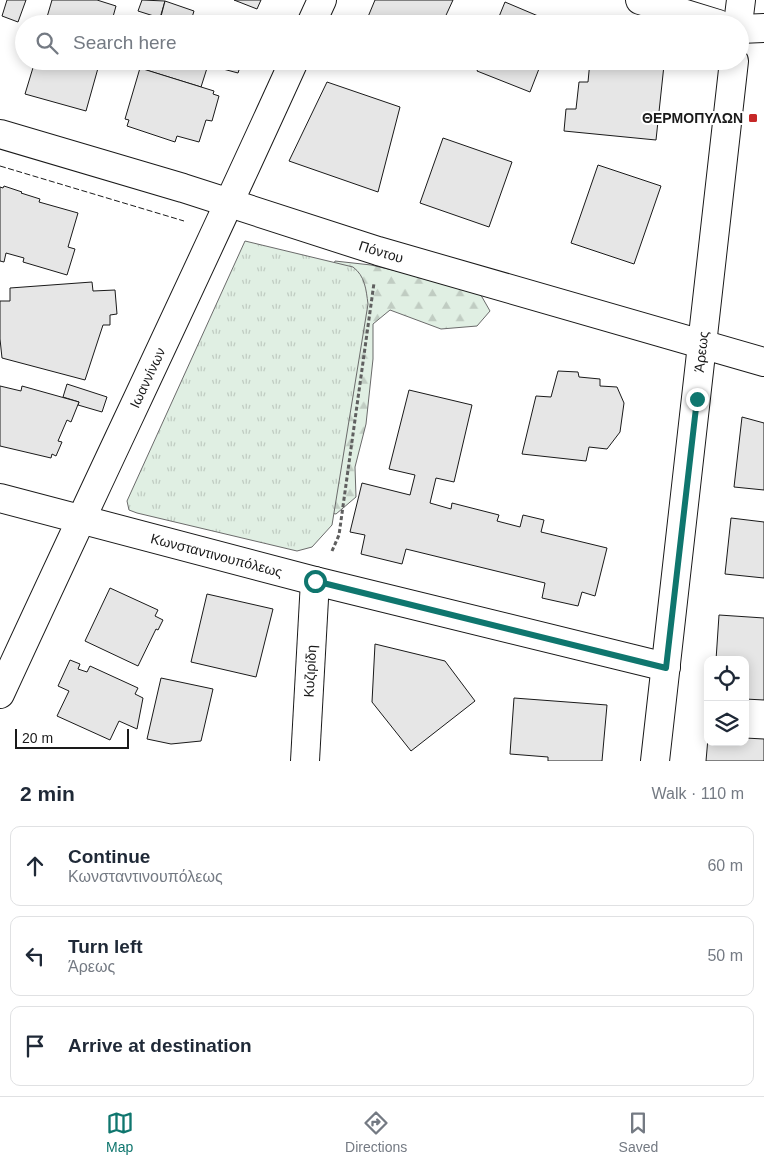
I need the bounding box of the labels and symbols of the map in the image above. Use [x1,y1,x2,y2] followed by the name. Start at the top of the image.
[642,110,743,126] place label: ΘΕΡΜΟΠΥΛΩΝ
[747,112,759,124] marker: ΘΕΡΜΟΠΥΛΩΝ
[357,237,405,266] street label: Πόντου
[691,330,711,373] street label: Άρεως
[126,345,168,411] street label: Ιωαννίνων
[686,388,709,411] route end
[149,530,284,580] street label: Κωνσταντινουπόλεως
[304,570,327,593] route start
[301,644,319,698] street label: Κυζιρίδη
[15,726,129,749] scale bar

